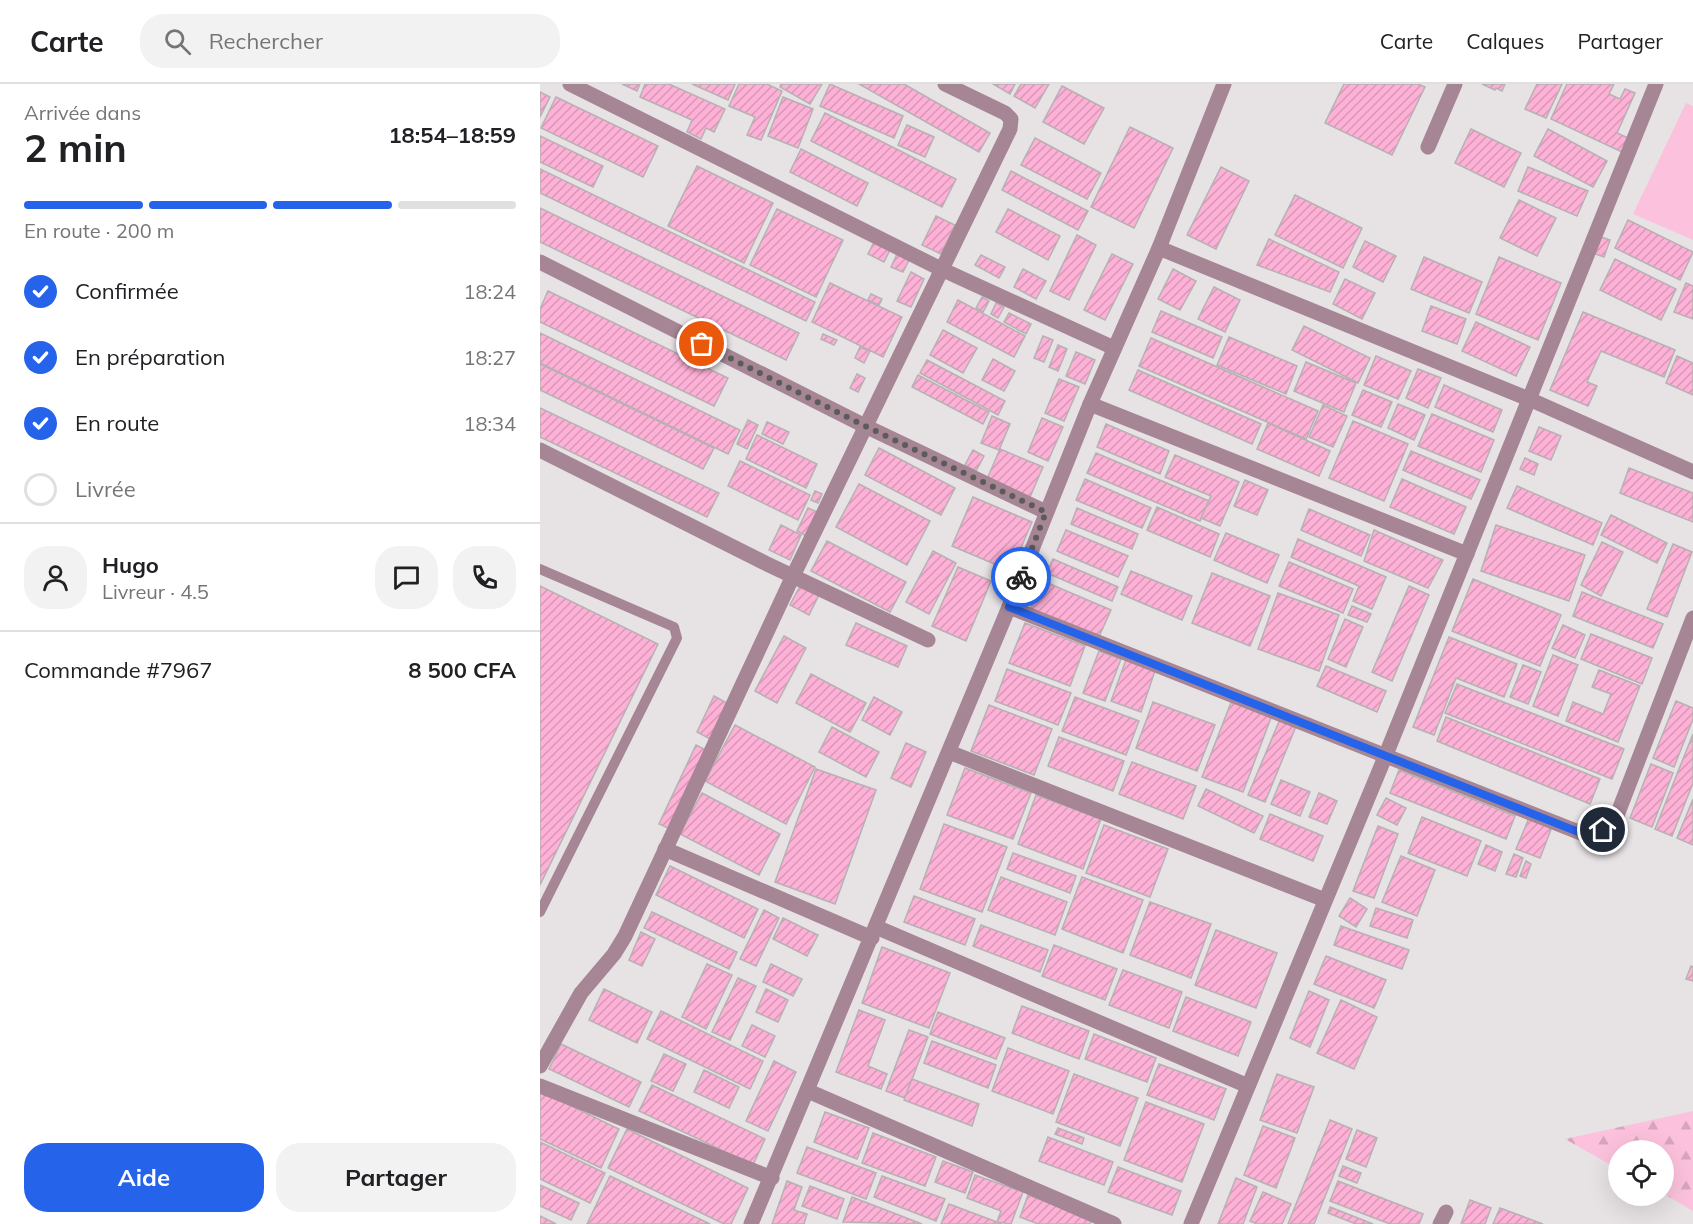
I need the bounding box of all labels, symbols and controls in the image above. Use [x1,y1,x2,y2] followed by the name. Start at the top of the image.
[140,14,560,68] search box
[30,24,104,59] text: Carte
[161,25,194,58] icon: search
[209,27,323,55] text: Rechercher
[1380,28,1433,54] text: Carte
[1466,28,1544,54] text: Calques
[1577,28,1663,54] text: Partager
[24,100,141,125] text: Arrivée dans
[388,121,516,149] text: 18:54–18:59
[24,123,127,172] text: 2 min
[24,218,174,243] text: En route · 200 m
[24,275,57,308] icon: check
[75,277,179,305] text: Confirmée
[463,279,516,304] text: 18:24
[676,318,727,369] pin
[685,327,718,360] icon: bag
[24,341,57,374] icon: check
[75,343,225,371] text: En préparation
[463,345,516,370] text: 18:27
[24,407,57,440] icon: check
[75,409,159,437] text: En route
[463,411,516,436] text: 18:34
[75,475,136,503] text: Livrée
[24,546,87,609] button: person
[375,546,438,609] button: chat
[453,546,516,609] button: phone
[991,547,1051,607] courier
[102,551,159,579] text: Hugo
[1005,561,1038,594] icon: bike
[102,579,209,604] text: Livreur · 4.5
[24,656,212,684] text: Commande #7967
[408,656,516,684] text: 8 500 CFA
[1577,804,1628,855] pin
[1586,813,1619,846] icon: home
[1608,1140,1674,1206] map controls
[1608,1140,1674,1206] button: locate
[24,1143,264,1212] button: Aide
[276,1143,516,1212] button: Partager

